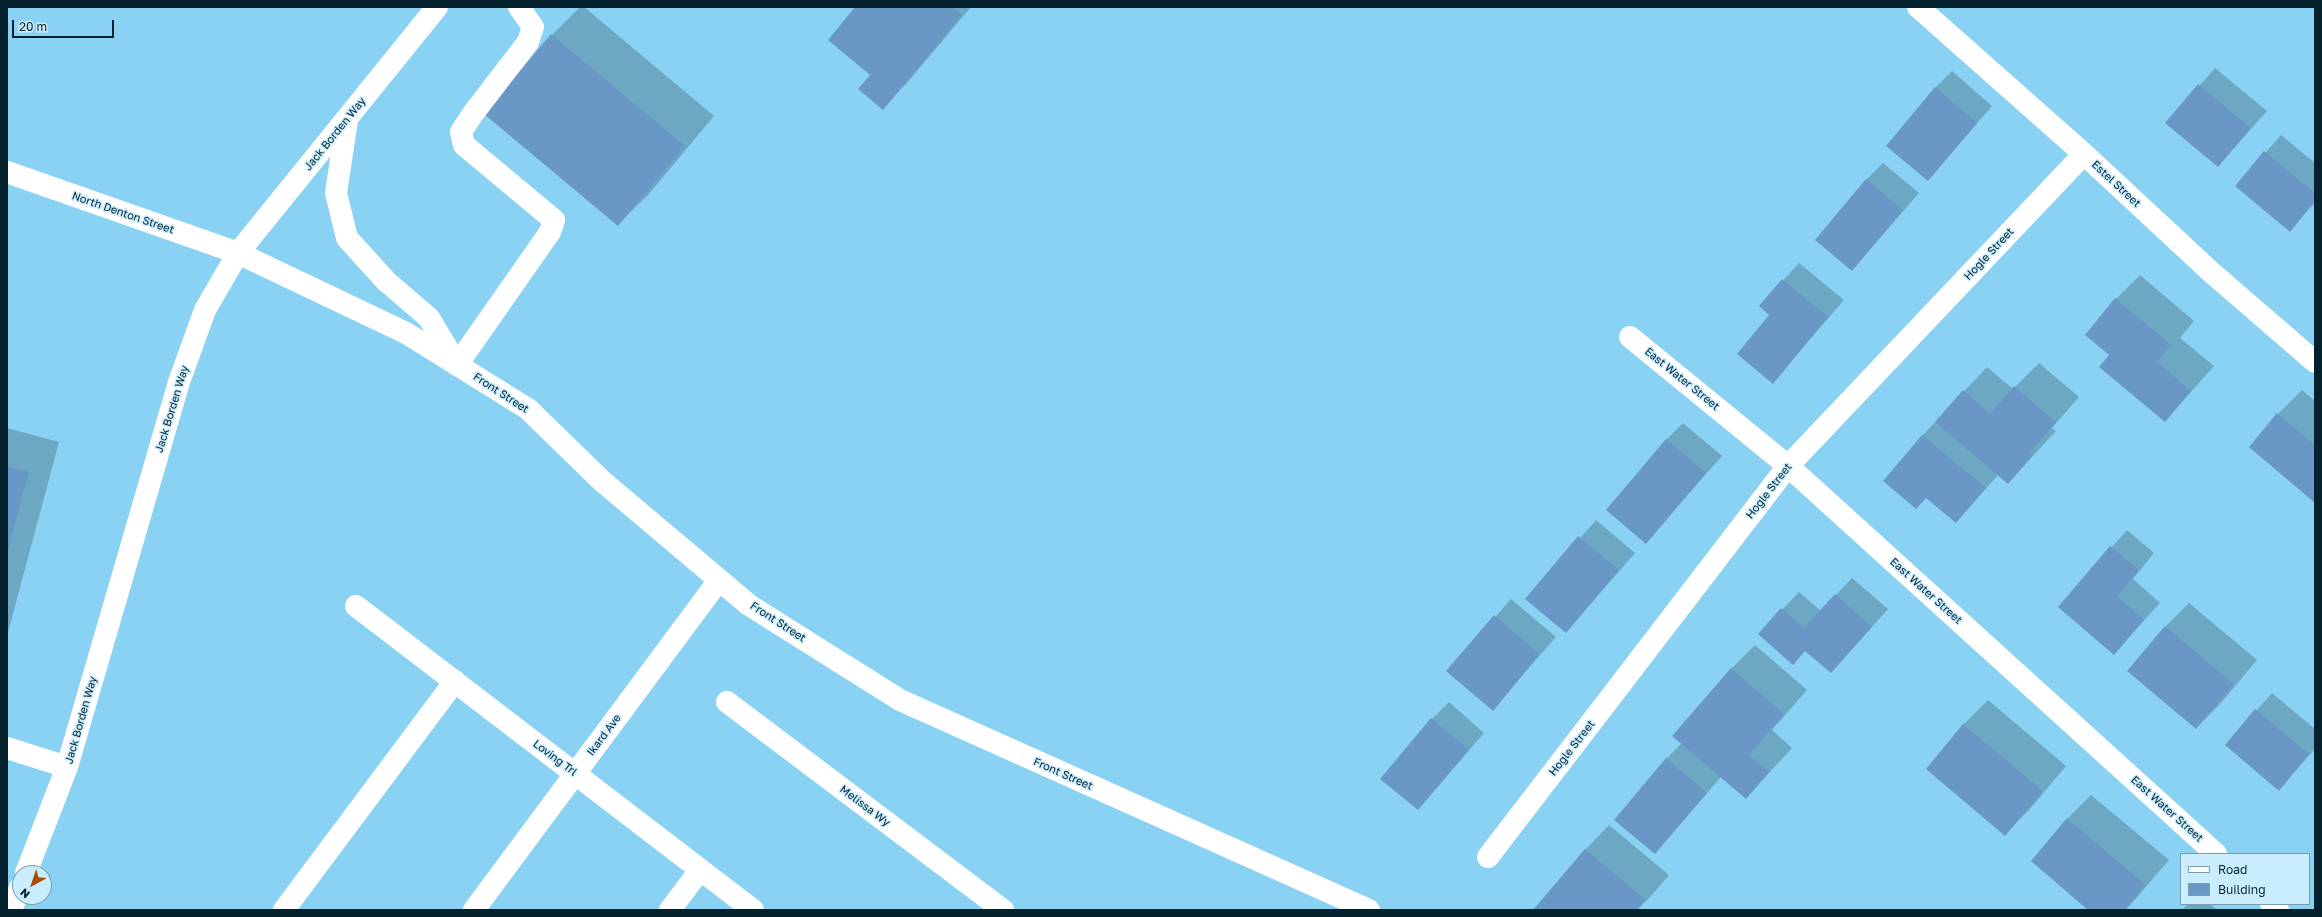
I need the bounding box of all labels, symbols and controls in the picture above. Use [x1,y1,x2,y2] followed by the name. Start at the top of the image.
[14,12,116,38] scale bar
[19,19,47,34] text: 20 m
[301,95,369,173] street label: Jack Borden Way
[2089,158,2143,210] street label: Estel Street
[70,189,176,237] street label: North Denton Street
[1961,225,2017,283] street label: Hogle Street
[1642,345,1722,413] street label: East Water Street
[152,364,192,454] street label: Jack Borden Way
[471,370,531,416] street label: Front Street
[1743,461,1795,521] street label: Hogle Street
[1887,555,1965,627] street label: East Water Street
[748,599,808,645] street label: Front Street
[62,675,100,765] street label: Jack Borden Way
[584,712,624,758] street label: Ikard Ave
[1546,718,1598,778] street label: Hogle Street
[530,737,580,779] street label: Loving Trl
[1031,755,1095,793] street label: Front Street
[2128,773,2206,845] street label: East Water Street
[837,783,893,829] street label: Melissa Wy
[2180,853,2310,905] legend
[2218,862,2247,877] text: Road
[12,865,52,905] north arrow
[2218,882,2266,897] text: Building
[17,886,32,901] text: N

